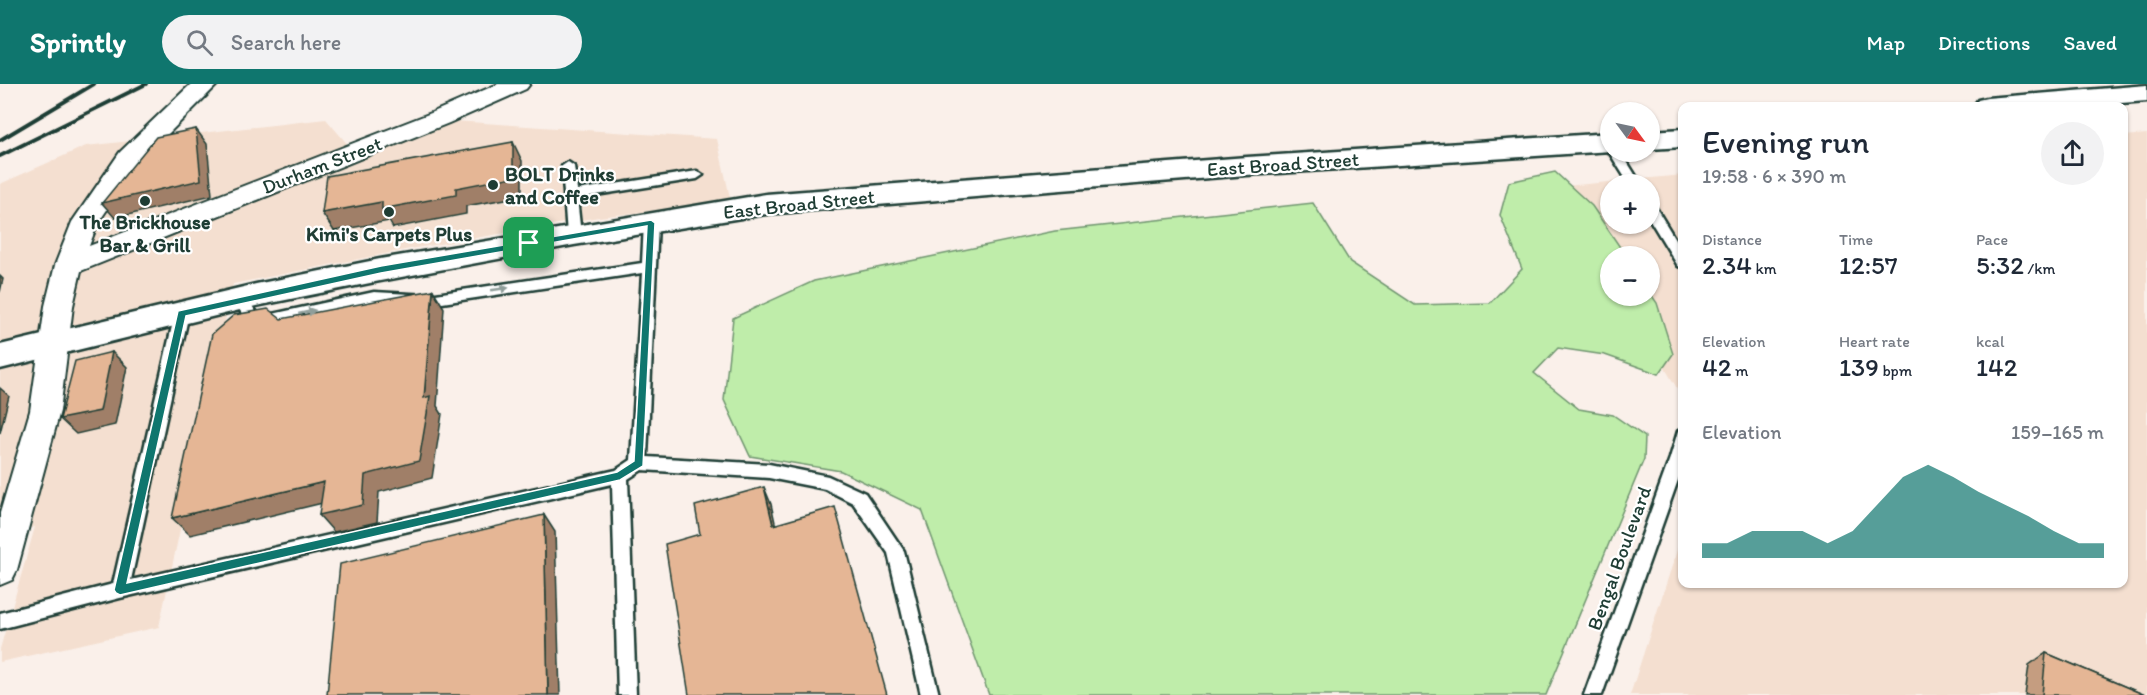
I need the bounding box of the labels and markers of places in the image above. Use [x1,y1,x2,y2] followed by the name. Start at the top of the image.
[505,162,615,209] place label: BOLT Drinks and Coffee
[486,178,500,192] marker: BOLT Drinks and Coffee
[138,194,152,208] marker: The Brickhouse Bar & Grill
[382,205,396,219] marker: Kimi's Carpets Plus
[79,210,211,257] place label: The Brickhouse Bar & Grill
[503,217,554,268] pin
[306,222,472,247] place label: Kimi's Carpets Plus

